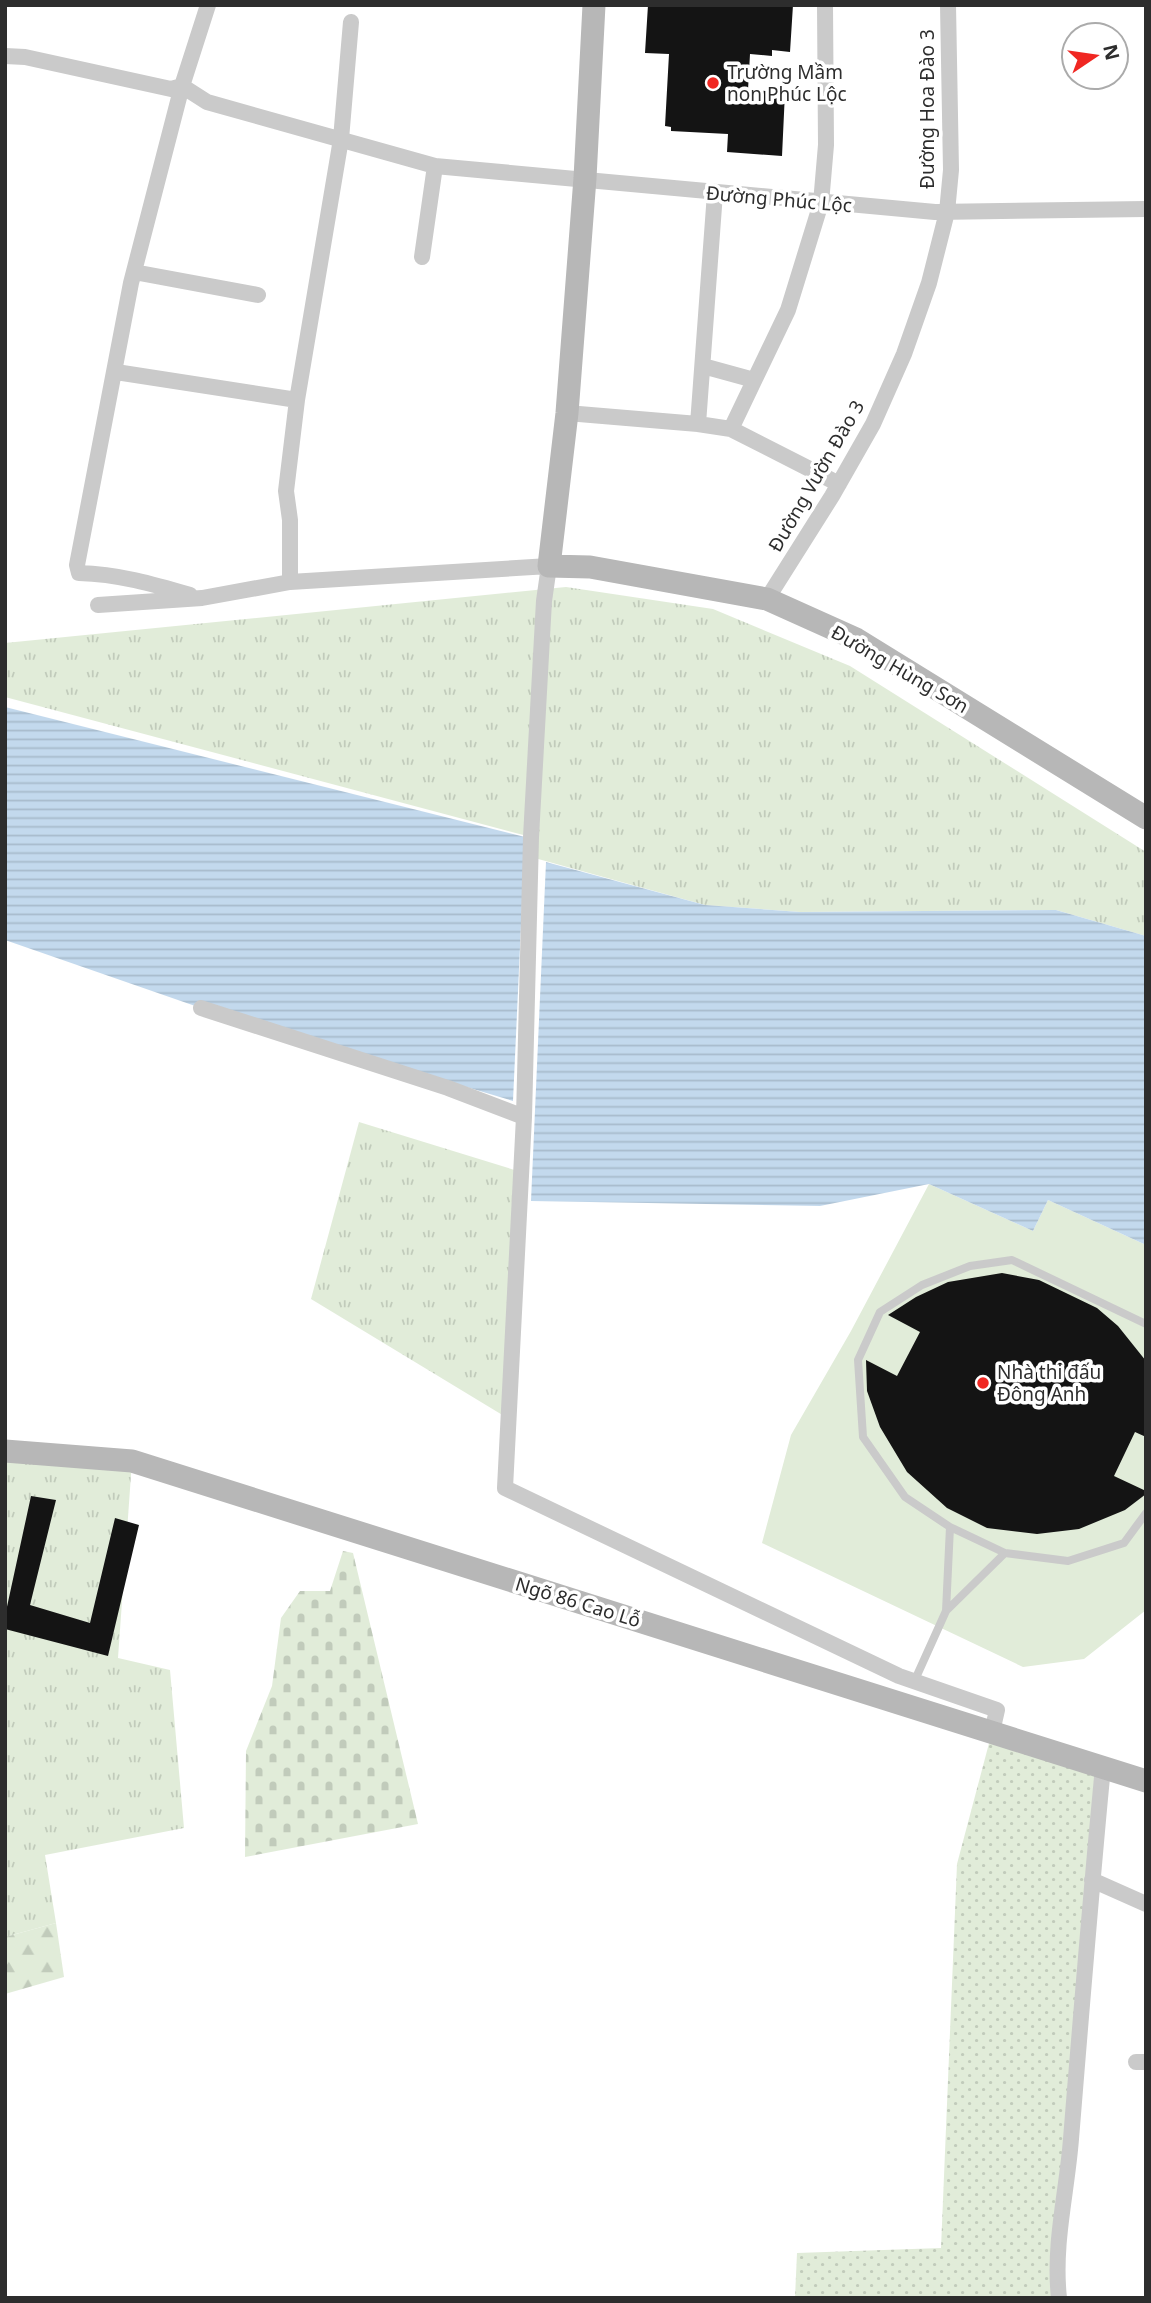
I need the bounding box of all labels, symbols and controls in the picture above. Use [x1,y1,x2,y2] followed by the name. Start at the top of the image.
[1060,21,1130,91] north arrow
[914,29,940,189] street label: Đường Hoa Đào 3
[1097,42,1126,63] text: N
[727,59,847,107] place label: Trường Mầm non Phúc Lộc
[705,75,721,91] marker: Trường Mầm non Phúc Lộc
[705,180,853,218] street label: Đường Phúc Lộc
[762,395,870,557] street label: Đường Vườn Đào 3
[826,619,974,719] street label: Đường Hùng Sơn
[997,1359,1101,1407] place label: Nhà thi đấu Đông Anh
[975,1375,991,1391] marker: Nhà thi đấu Đông Anh
[512,1571,644,1633] street label: Ngõ 86 Cao Lỗ

